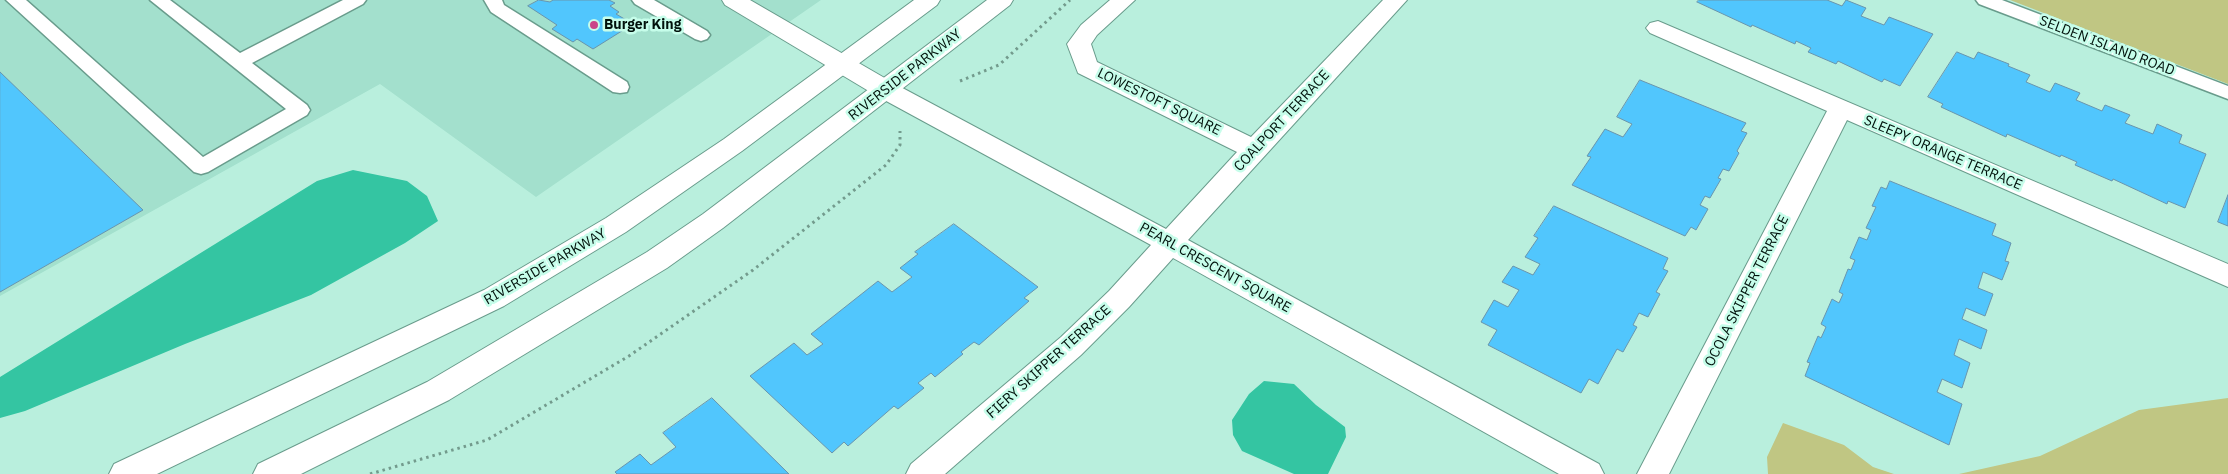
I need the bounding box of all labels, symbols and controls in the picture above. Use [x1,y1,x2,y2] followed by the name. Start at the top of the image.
[2037,12,2177,80] street label: SELDEN ISLAND ROAD
[604,17,681,33] place label: Burger King
[588,19,600,31] marker: Burger King
[845,26,965,124] street label: RIVERSIDE PARKWAY
[1095,65,1223,139] street label: LOWESTOFT SQUARE
[1231,67,1333,175] street label: COALPORT TERRACE
[1861,112,2025,194] street label: SLEEPY ORANGE TERRACE
[1701,213,1793,369] street label: OCOLA SKIPPER TERRACE
[1136,219,1294,317] street label: PEARL CRESCENT SQUARE
[481,225,609,309] street label: RIVERSIDE PARKWAY
[983,302,1115,422] street label: FIERY SKIPPER TERRACE

